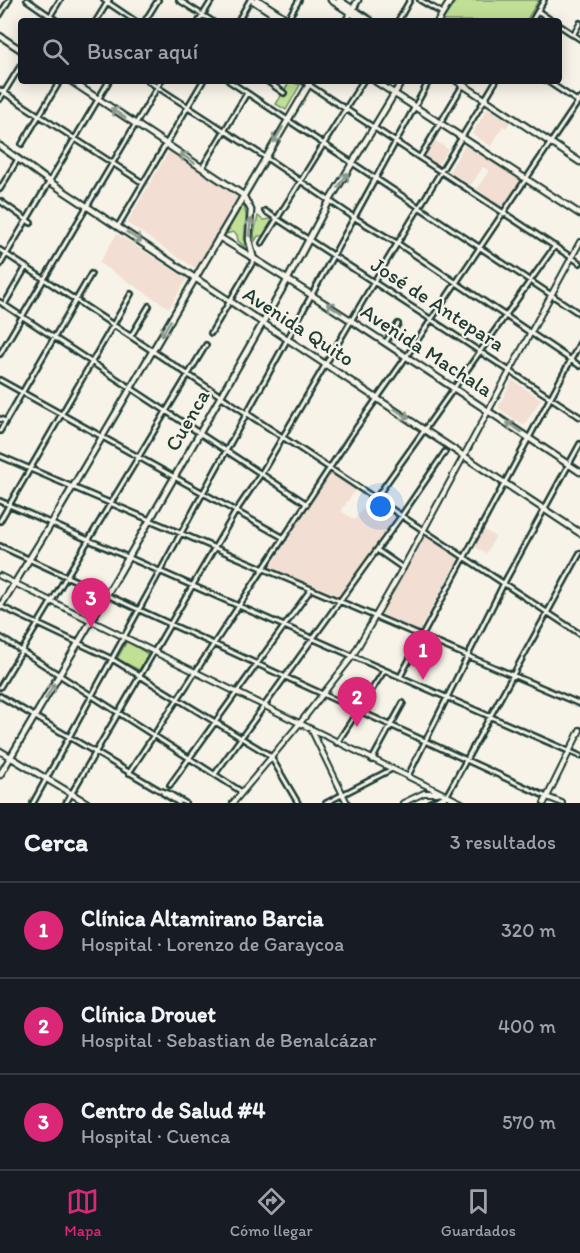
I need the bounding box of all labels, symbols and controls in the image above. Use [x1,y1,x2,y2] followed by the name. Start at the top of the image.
[18,18,562,84] search box
[39,35,72,68] icon: search
[87,38,198,65] text: Buscar aquí
[111,107,127,119] one-way arrow
[272,126,284,143] one-way arrow
[179,152,196,164] one-way arrow
[338,172,350,189] one-way arrow
[245,218,256,238] one-way arrow
[125,231,142,243] one-way arrow
[367,252,509,356] street label: José de Antepara
[239,281,359,371] street label: Avenida Quito
[357,298,498,402] street label: Avenida Machala
[326,302,342,314] one-way arrow
[159,319,171,336] one-way arrow
[159,385,215,455] street label: Cuenca
[393,408,409,420] one-way arrow
[506,421,523,433] one-way arrow
[366,492,395,521] your location
[72,578,110,628] pin: 3
[404,630,442,680] pin: 1
[338,678,376,727] pin: 2
[44,683,56,700] one-way arrow
[24,826,88,858] text: Cerca
[450,830,556,854] text: 3 resultados
[81,905,324,932] text: Clínica Altamirano Barcia
[39,918,48,942] text: 1
[501,918,556,942] text: 320 m
[81,932,344,956] text: Hospital · Lorenzo de Garaycoa
[81,1001,216,1028] text: Clínica Drouet
[38,1014,49,1038] text: 2
[498,1014,556,1038] text: 400 m
[81,1028,376,1052] text: Hospital · Sebastian de Benalcázar
[81,1097,265,1124] text: Centro de Salud #4
[38,1110,49,1134] text: 3
[502,1110,556,1134] text: 570 m
[81,1124,230,1148] text: Hospital · Cuenca
[64,1185,101,1240] tab: Mapa
[230,1185,313,1240] tab: Cómo llegar
[441,1185,516,1240] tab: Guardados

